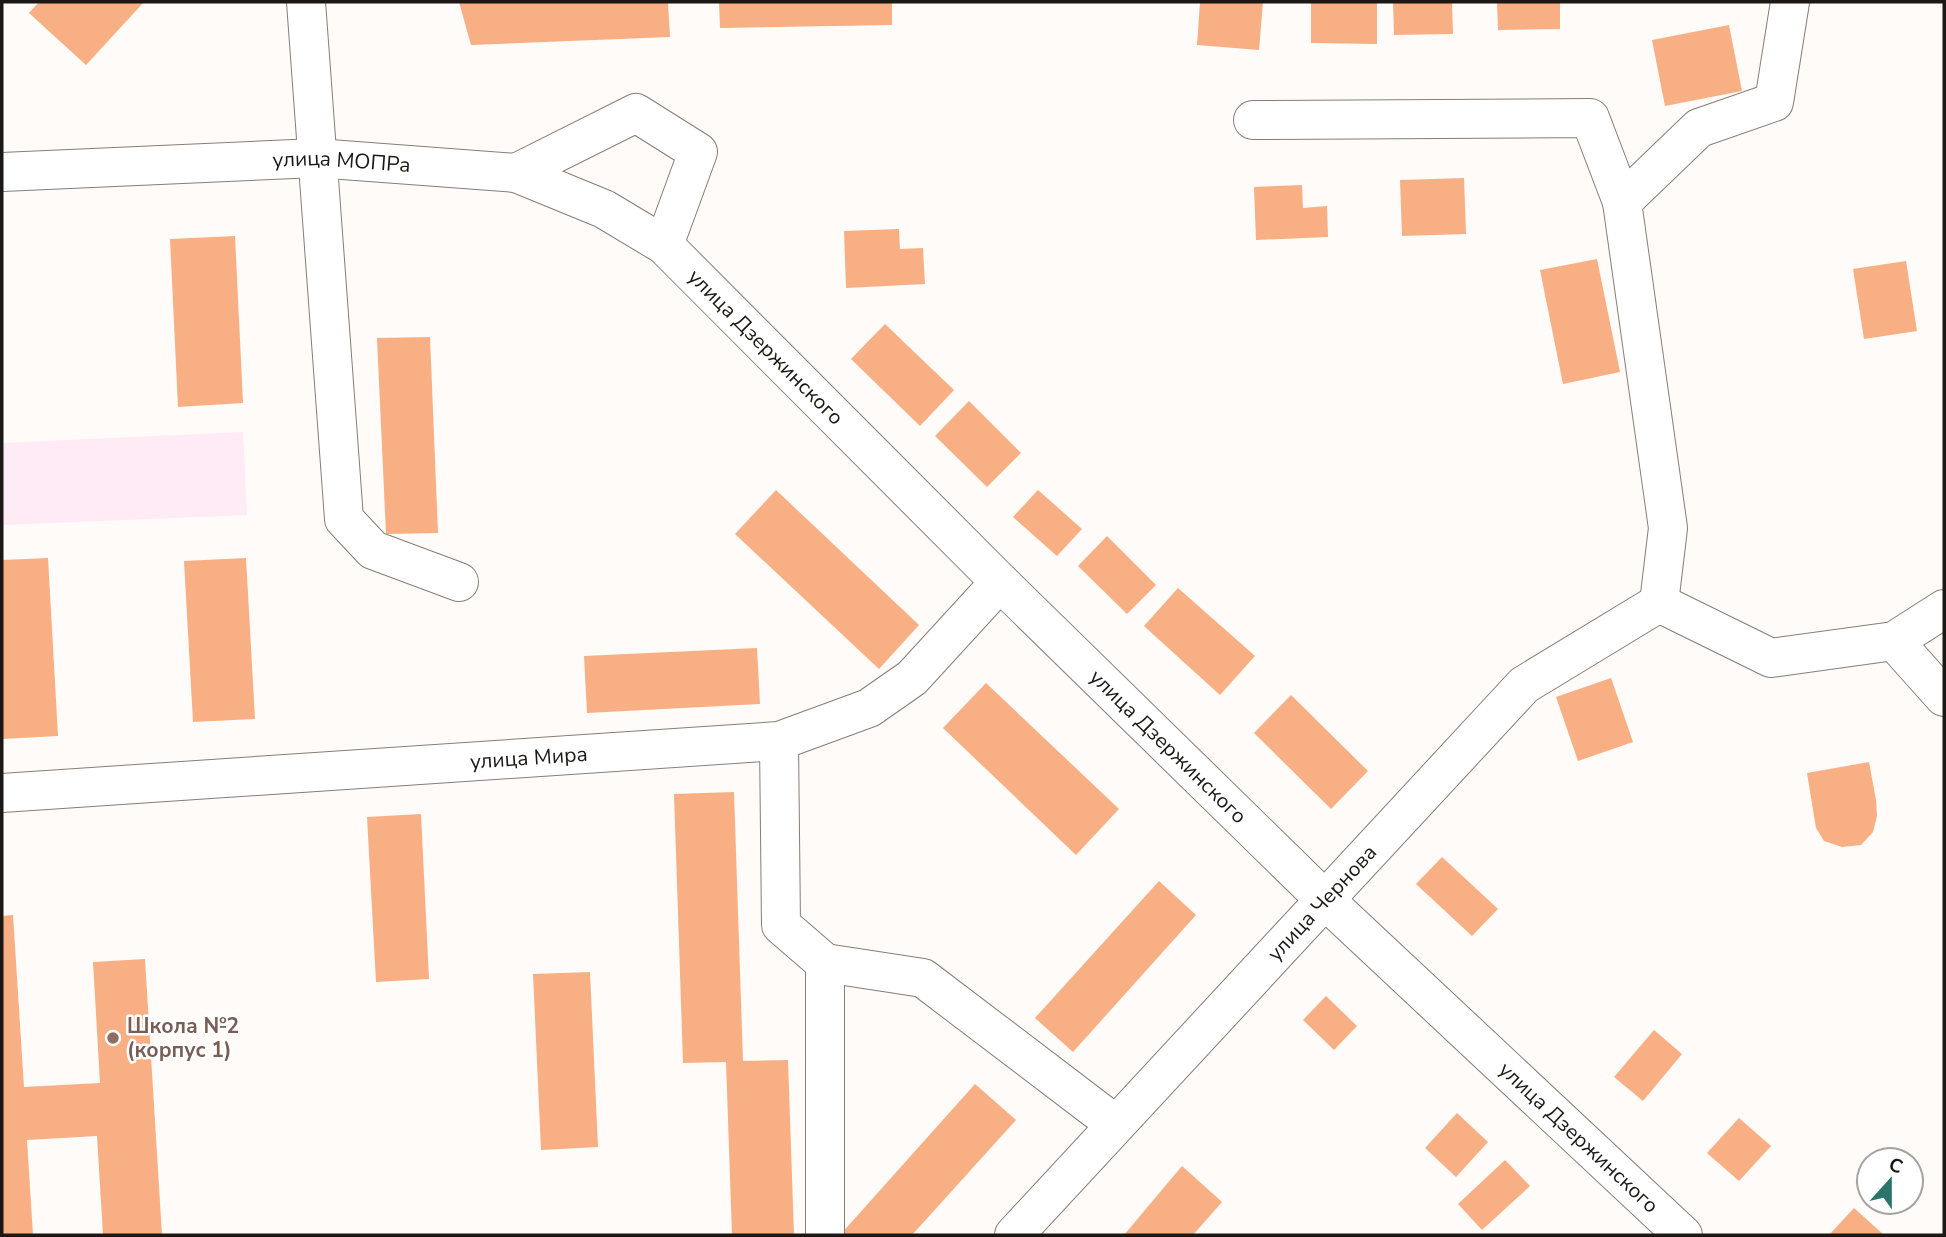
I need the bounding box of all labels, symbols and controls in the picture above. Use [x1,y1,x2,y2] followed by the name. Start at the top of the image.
[272,144,412,179] street label: улица МОПРа
[682,263,850,431] street label: улица Дзержинского
[1083,663,1253,830] street label: улица Дзержинского
[469,740,589,776] street label: улица Мира
[1261,839,1383,967] street label: улица Чернова
[127,1012,239,1064] place label: Школа №2 (корпус 1)
[105,1030,121,1046] marker: Школа №2 (корпус 1)
[1493,1056,1665,1219] street label: улица Дзержинского
[1855,1146,1925,1216] north arrow
[1885,1152,1907,1181] text: С

